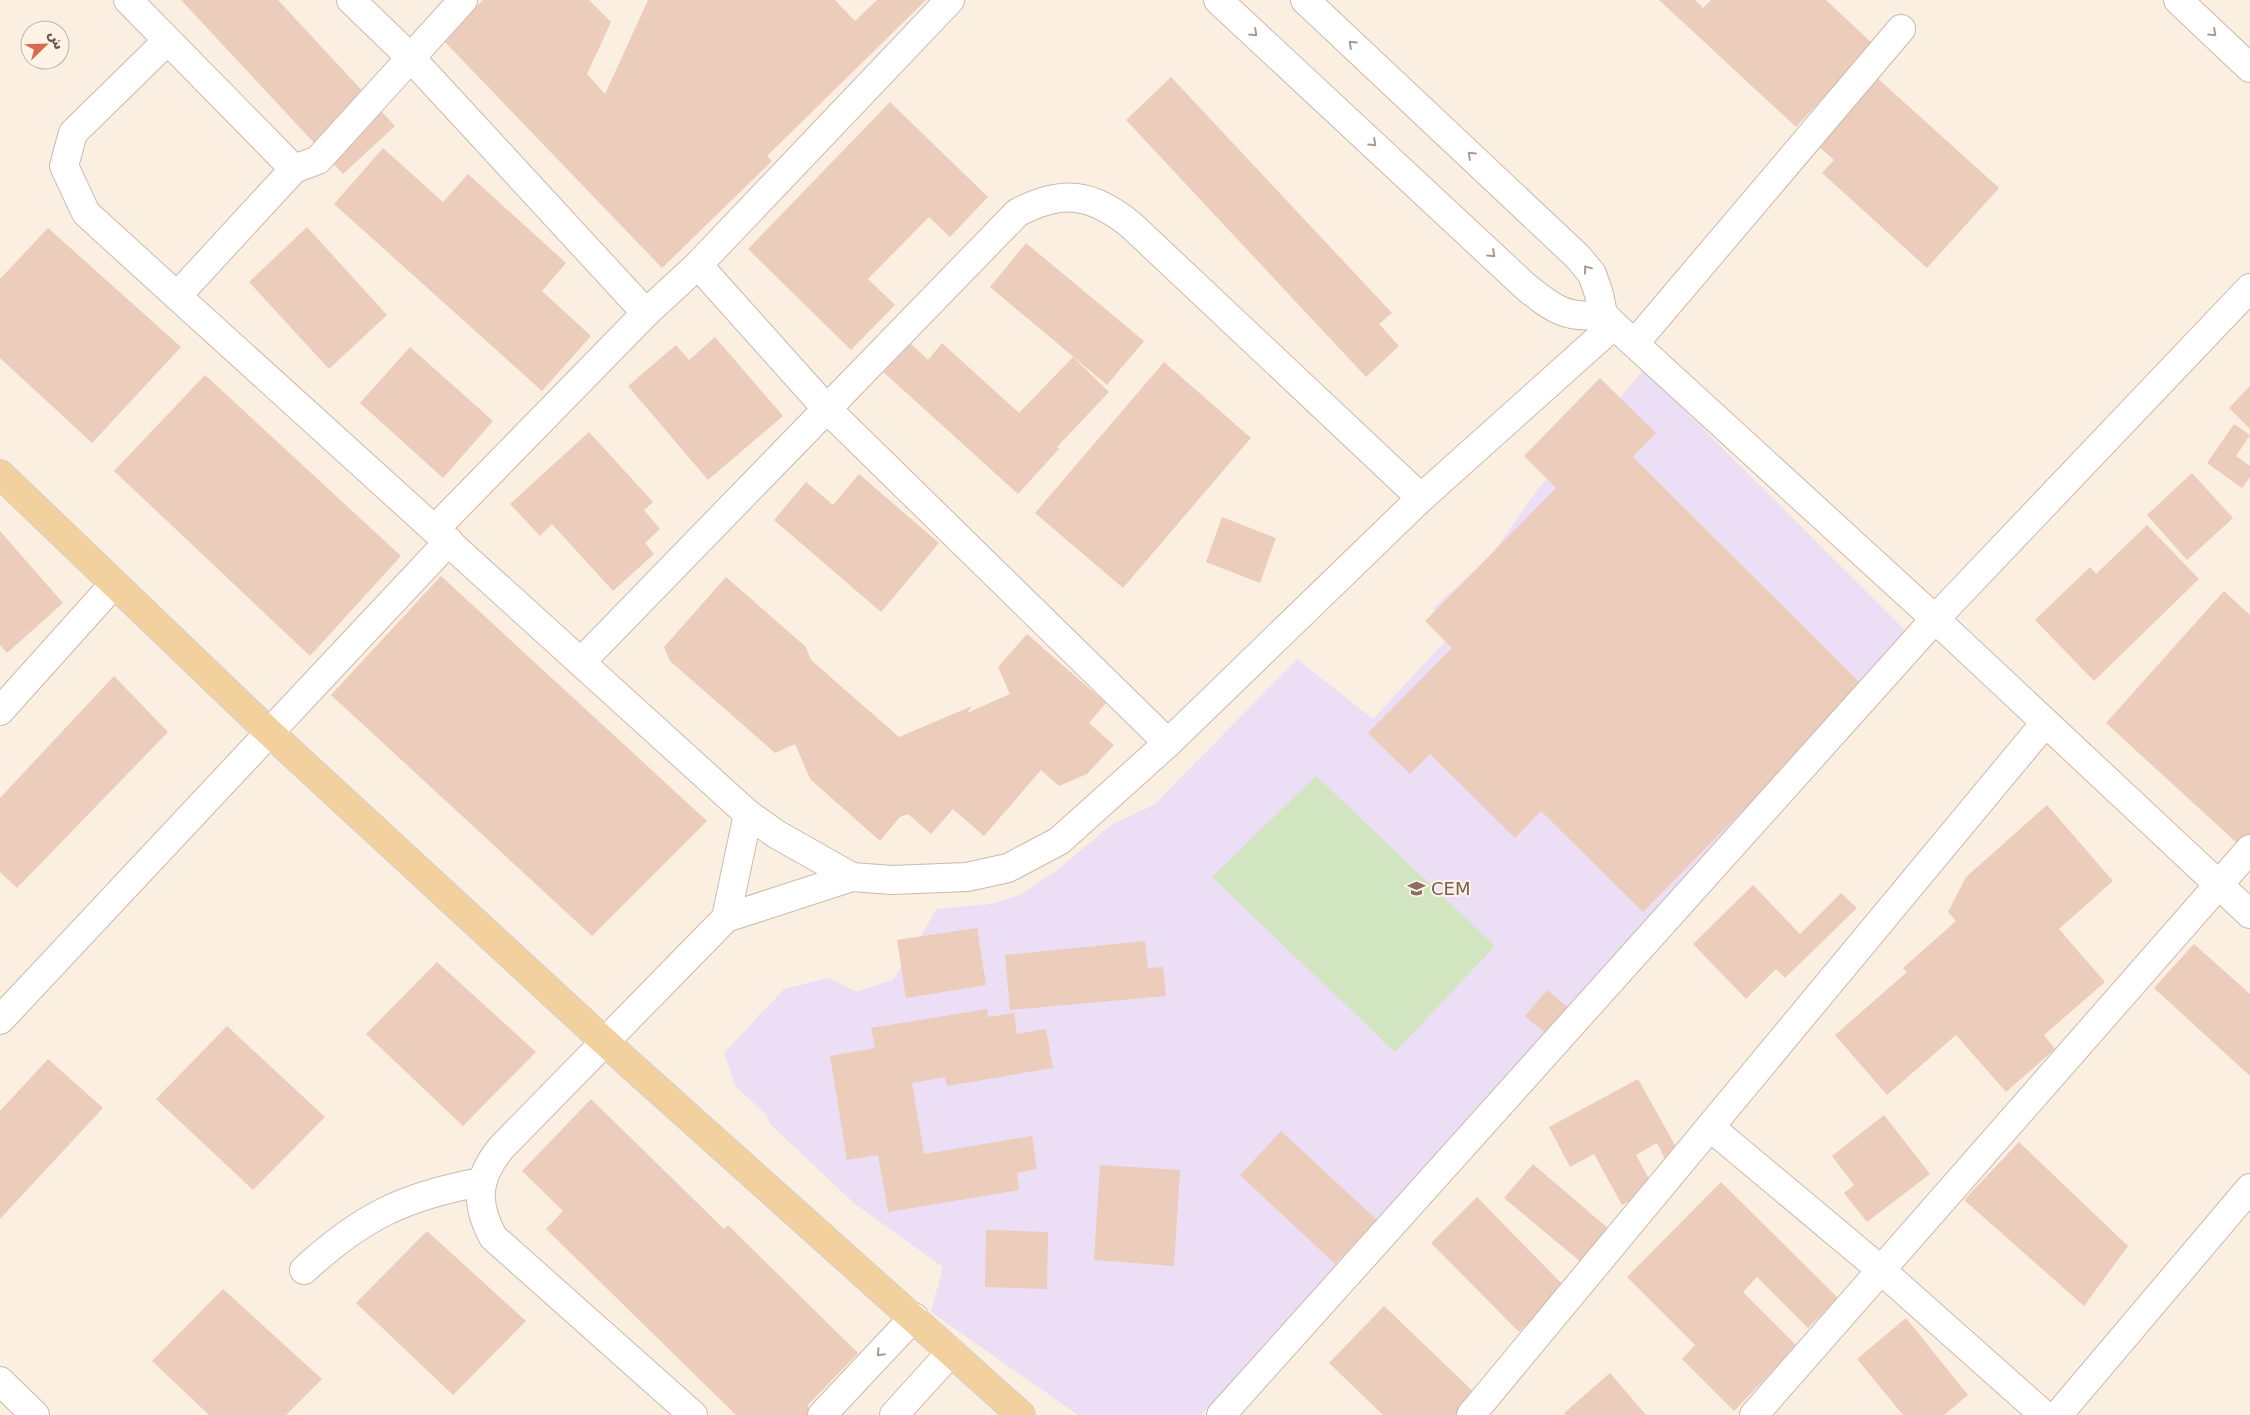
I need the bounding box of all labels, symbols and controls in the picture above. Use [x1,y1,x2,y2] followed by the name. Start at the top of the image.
[20,20,70,70] north arrow
[1248,27,1257,36] one-way arrow
[2208,27,2217,36] one-way arrow
[46,28,68,52] text: ش
[1349,41,1358,50] one-way arrow
[1368,137,1377,146] one-way arrow
[1467,152,1476,161] one-way arrow
[1486,249,1495,258] one-way arrow
[1584,265,1593,275] one-way arrow
[1431,878,1470,899] place label: CEM
[1407,879,1427,899] school or university icon: CEM
[877,1347,886,1356] one-way arrow

